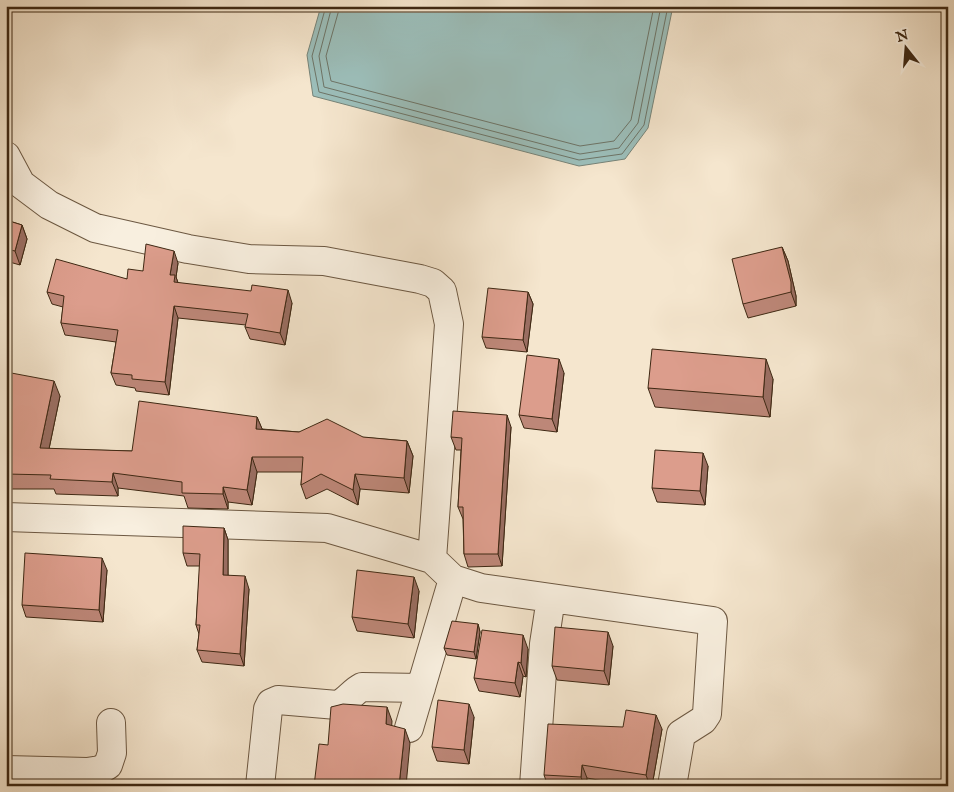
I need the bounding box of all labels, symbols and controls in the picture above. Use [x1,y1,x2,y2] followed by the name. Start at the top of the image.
[882,22,932,72] north arrow
[893,26,911,47] text: N

